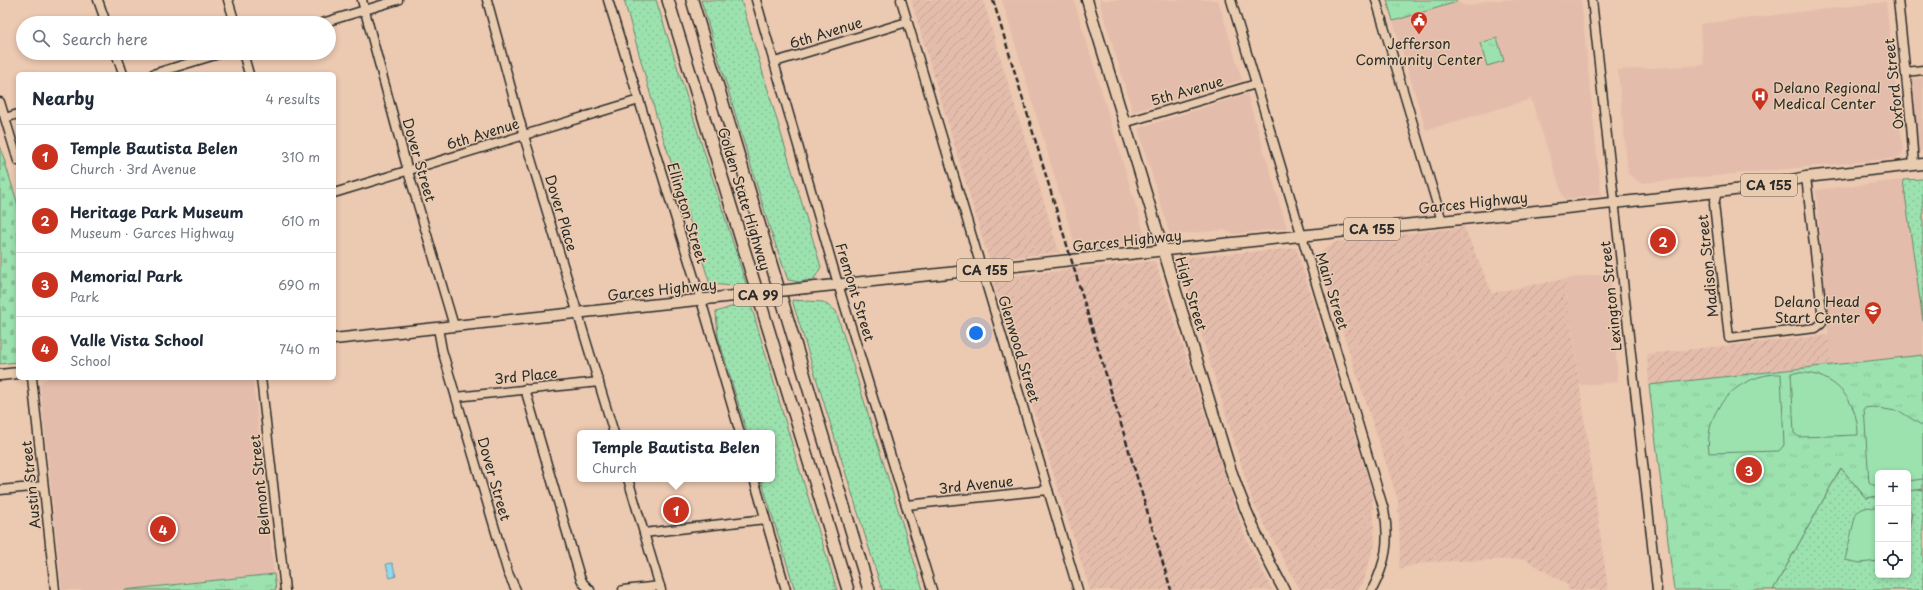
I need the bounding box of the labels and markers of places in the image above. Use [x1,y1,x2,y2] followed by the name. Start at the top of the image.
[1409,10,1429,35] public building icon: Jefferson Community Center
[1355,33,1483,70] place label: Jefferson Community Center
[1773,77,1881,114] place label: Delano Regional Medical Center
[1750,86,1770,111] hospital icon: Delano Regional Medical Center
[1650,226,1676,256] pin: 2
[1774,291,1860,328] place label: Delano Head Start Center
[1863,300,1883,325] school or university icon: Delano Head Start Center
[1736,455,1762,485] pin: 3
[663,495,689,525] pin: 1
[150,514,176,544] pin: 4

